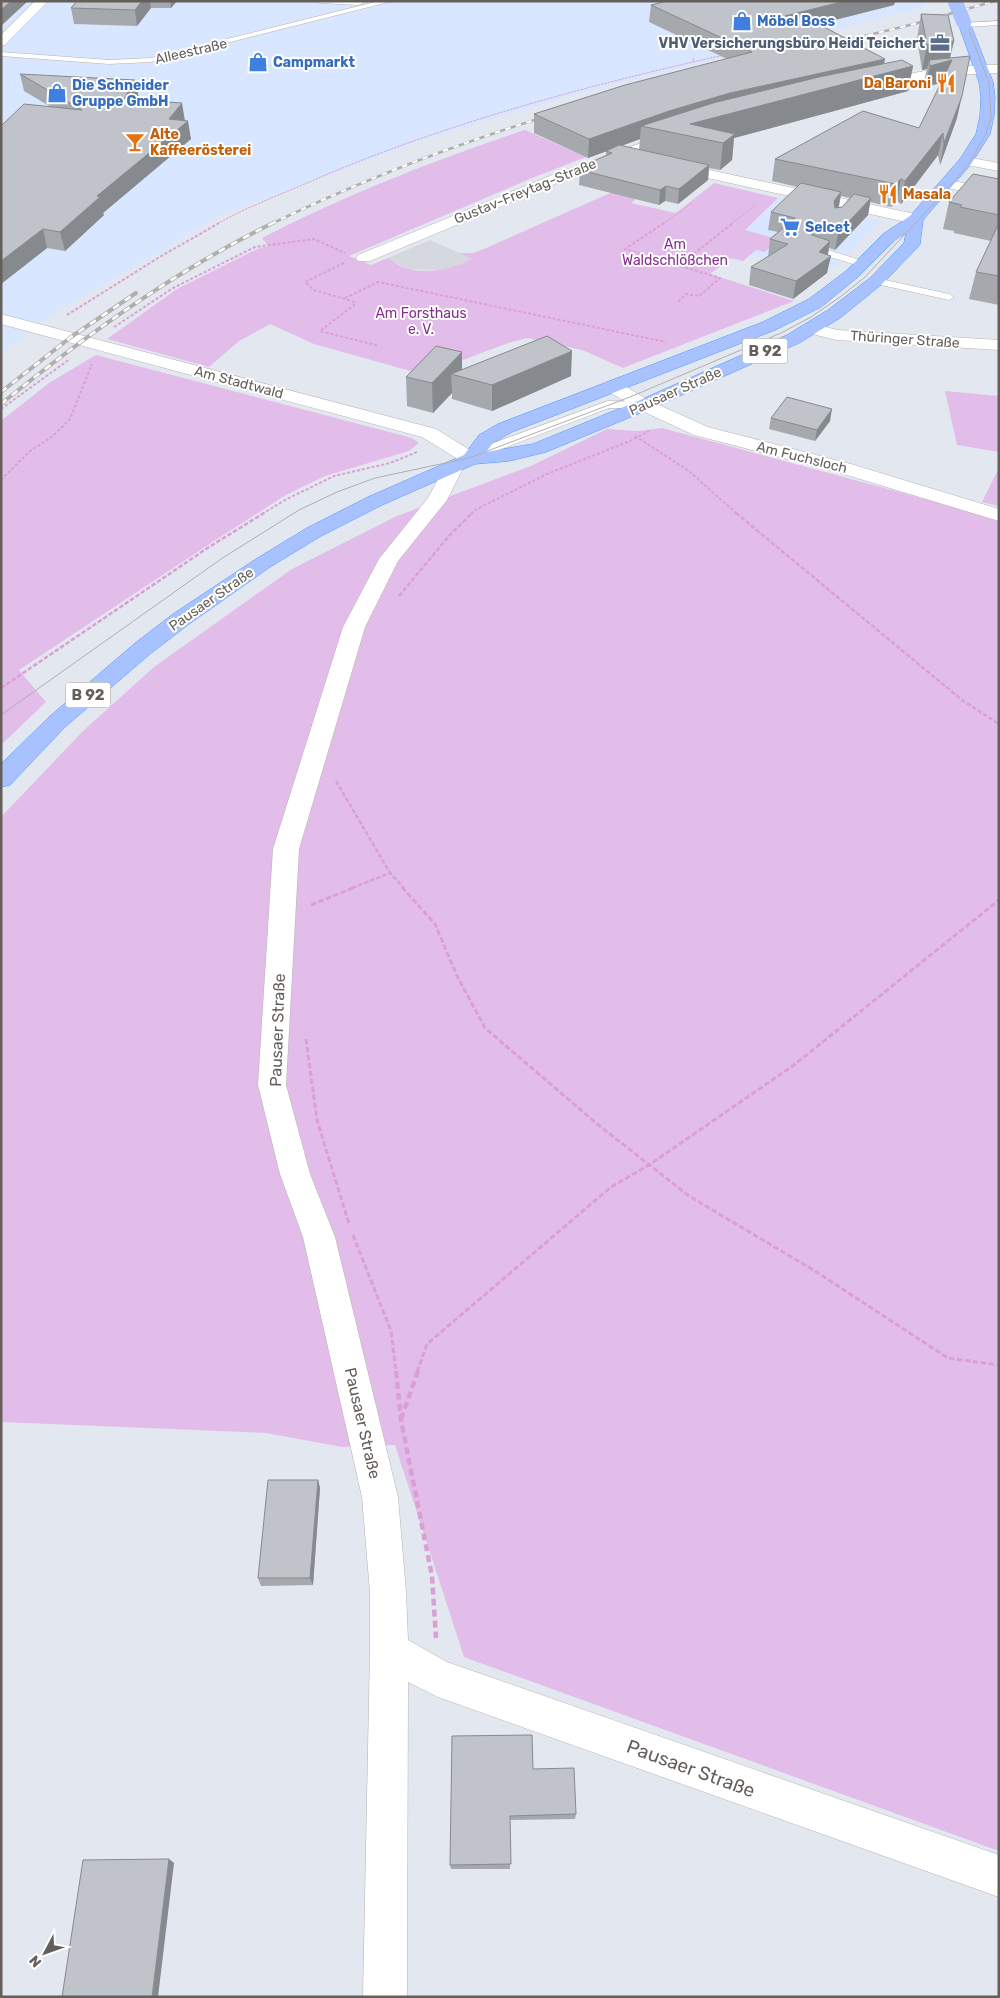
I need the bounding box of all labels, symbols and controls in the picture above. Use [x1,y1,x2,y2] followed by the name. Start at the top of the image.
[731,10,753,32] shop icon: Möbel Boss
[757,13,835,30] place label: Möbel Boss
[929,32,951,54] office icon: VHV Versicherungsbüro Heidi Teichert
[153,35,229,68] street label: Alleestraße
[659,35,925,52] place label: VHV Versicherungsbüro Heidi Teichert
[247,51,269,73] shop icon: Campmarkt
[273,54,355,71] place label: Campmarkt
[935,72,957,94] restaurant icon: Da Baroni
[864,75,931,92] place label: Da Baroni
[72,77,169,110] place label: Die Schneider Gruppe GmbH
[46,82,68,104] shop icon: Die Schneider Gruppe GmbH
[150,126,251,159] place label: Alte Kaffeerösterei
[124,131,146,153] bar icon: Alte Kaffeerösterei
[452,155,599,228] street label: Gustav-Freytag-Straße
[877,183,899,205] restaurant icon: Masala
[903,186,951,203] place label: Masala
[779,216,801,238] supermarket icon: Selcet
[805,219,850,236] place label: Selcet
[622,236,728,269] park label: Am Waldschlößchen
[375,305,467,338] park label: Am Forsthaus e. V.
[850,327,960,352] street label: Thüringer Straße
[742,338,788,364] road number: B 92
[193,362,285,403] street label: Am Stadtwald
[626,363,724,419] street label: Pausaer Straße
[755,438,849,477] street label: Am Fuchsloch
[166,564,257,635] street label: Pausaer Straße
[66,682,110,708] road number: B 92
[266,973,289,1087] street label: Pausaer Straße
[340,1366,385,1481] street label: Pausaer Straße
[624,1735,758,1802] street label: Pausaer Straße
[20,1928,70,1978] north arrow
[26,1952,45,1971] text: N

